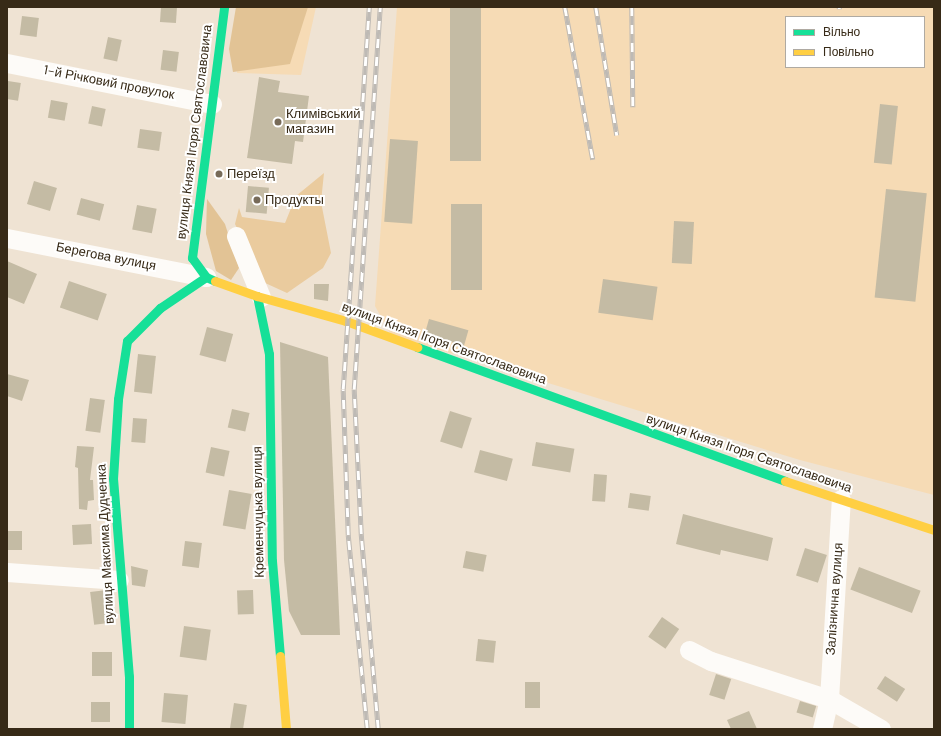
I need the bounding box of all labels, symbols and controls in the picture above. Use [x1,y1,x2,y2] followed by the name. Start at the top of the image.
[785,16,925,68] legend
[174,24,216,240] street label: вулиця Князя Ігоря Святославовича
[823,24,860,40] text: Вільно
[823,44,874,60] text: Повільно
[42,63,176,103] street label: 1-й Річковий провулок
[286,107,360,138] place label: Климівський магазин
[273,117,283,127] marker: Климівський магазин
[227,166,275,182] place label: Переїзд
[214,169,224,179] marker: Переїзд
[265,192,324,208] place label: Продукты
[252,195,262,205] marker: Продукты
[55,240,157,274] street label: Берегова вулиця
[340,300,548,388] street label: вулиця Князя Ігоря Святославовича
[644,411,854,497] street label: вулиця Князя Ігоря Святославовича
[250,446,268,578] street label: Кременчуцька вулиця
[94,464,118,624] street label: вулиця Максима Дудченка
[823,542,847,656] street label: Залізнична вулиця

